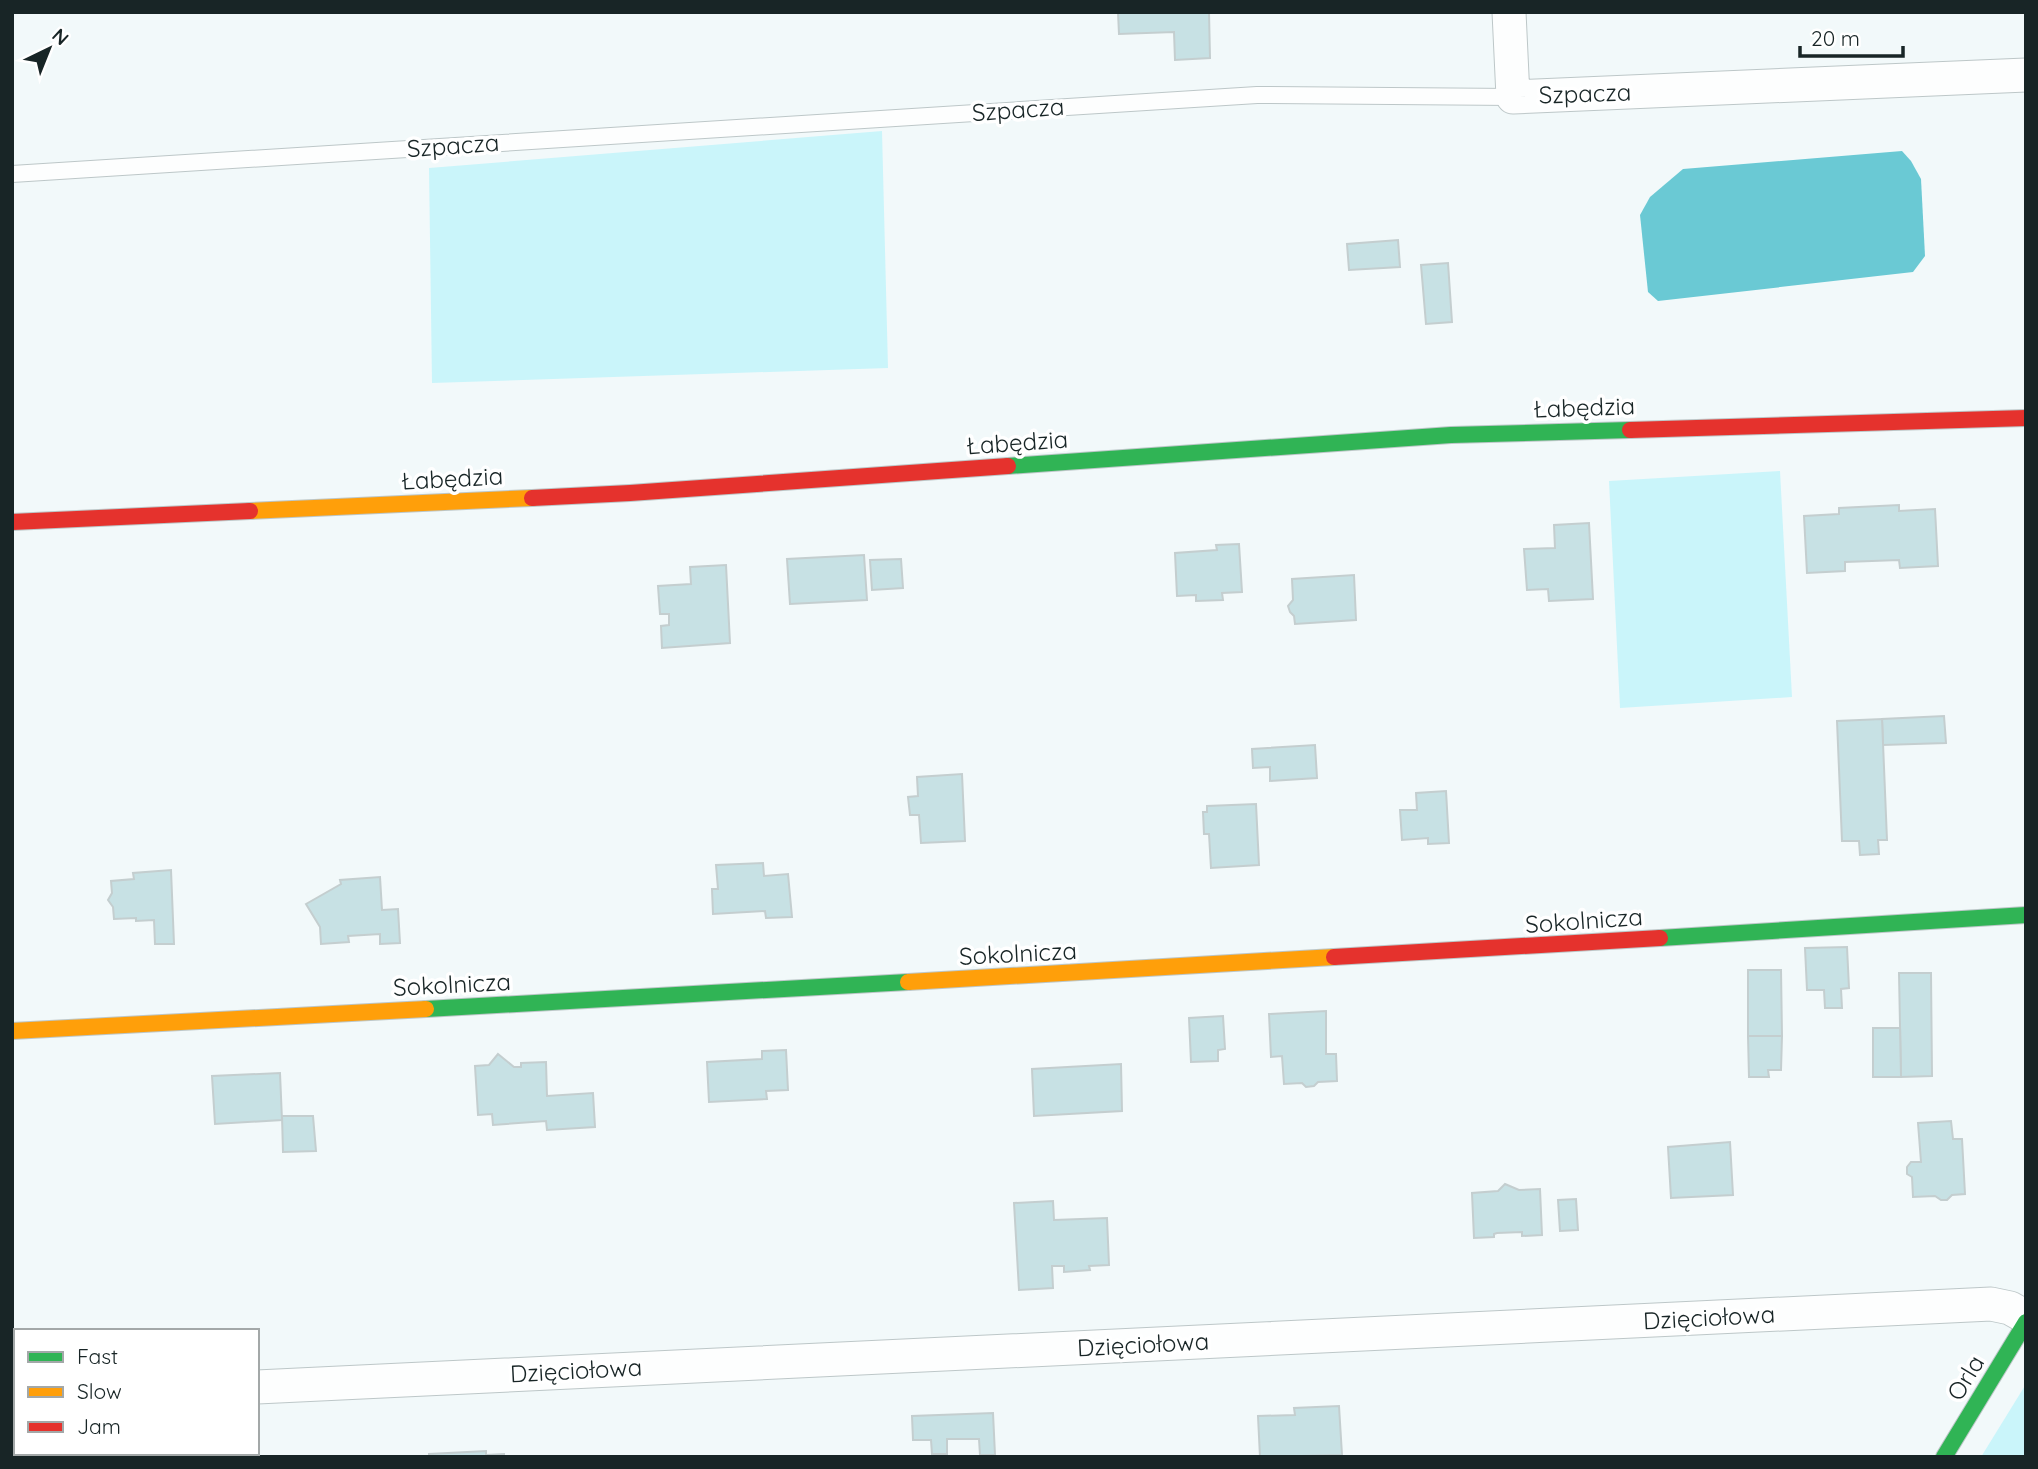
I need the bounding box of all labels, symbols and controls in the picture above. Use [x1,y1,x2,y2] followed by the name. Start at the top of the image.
[14,14,84,84] north arrow
[1800,14,1903,58] scale bar
[47,23,74,50] text: N
[1811,25,1860,51] text: 20 m
[1538,76,1632,110] street label: Szpacza
[971,91,1065,127] street label: Szpacza
[406,127,500,163] street label: Szpacza
[1532,390,1636,424] street label: Łabędzia
[965,423,1069,461] street label: Łabędzia
[400,460,504,496] street label: Łabędzia
[1524,901,1644,939] street label: Sokolnicza
[958,935,1078,971] street label: Sokolnicza
[392,966,512,1002] street label: Sokolnicza
[1642,1299,1776,1335] street label: Dzięciołowa
[1076,1326,1210,1362] street label: Dzięciołowa
[14,1329,259,1455] legend
[77,1343,118,1369] text: Fast
[1940,1349,1990,1406] street label: Orla
[509,1352,643,1388] street label: Dzięciołowa
[77,1378,122,1404] text: Slow
[77,1413,121,1439] text: Jam

